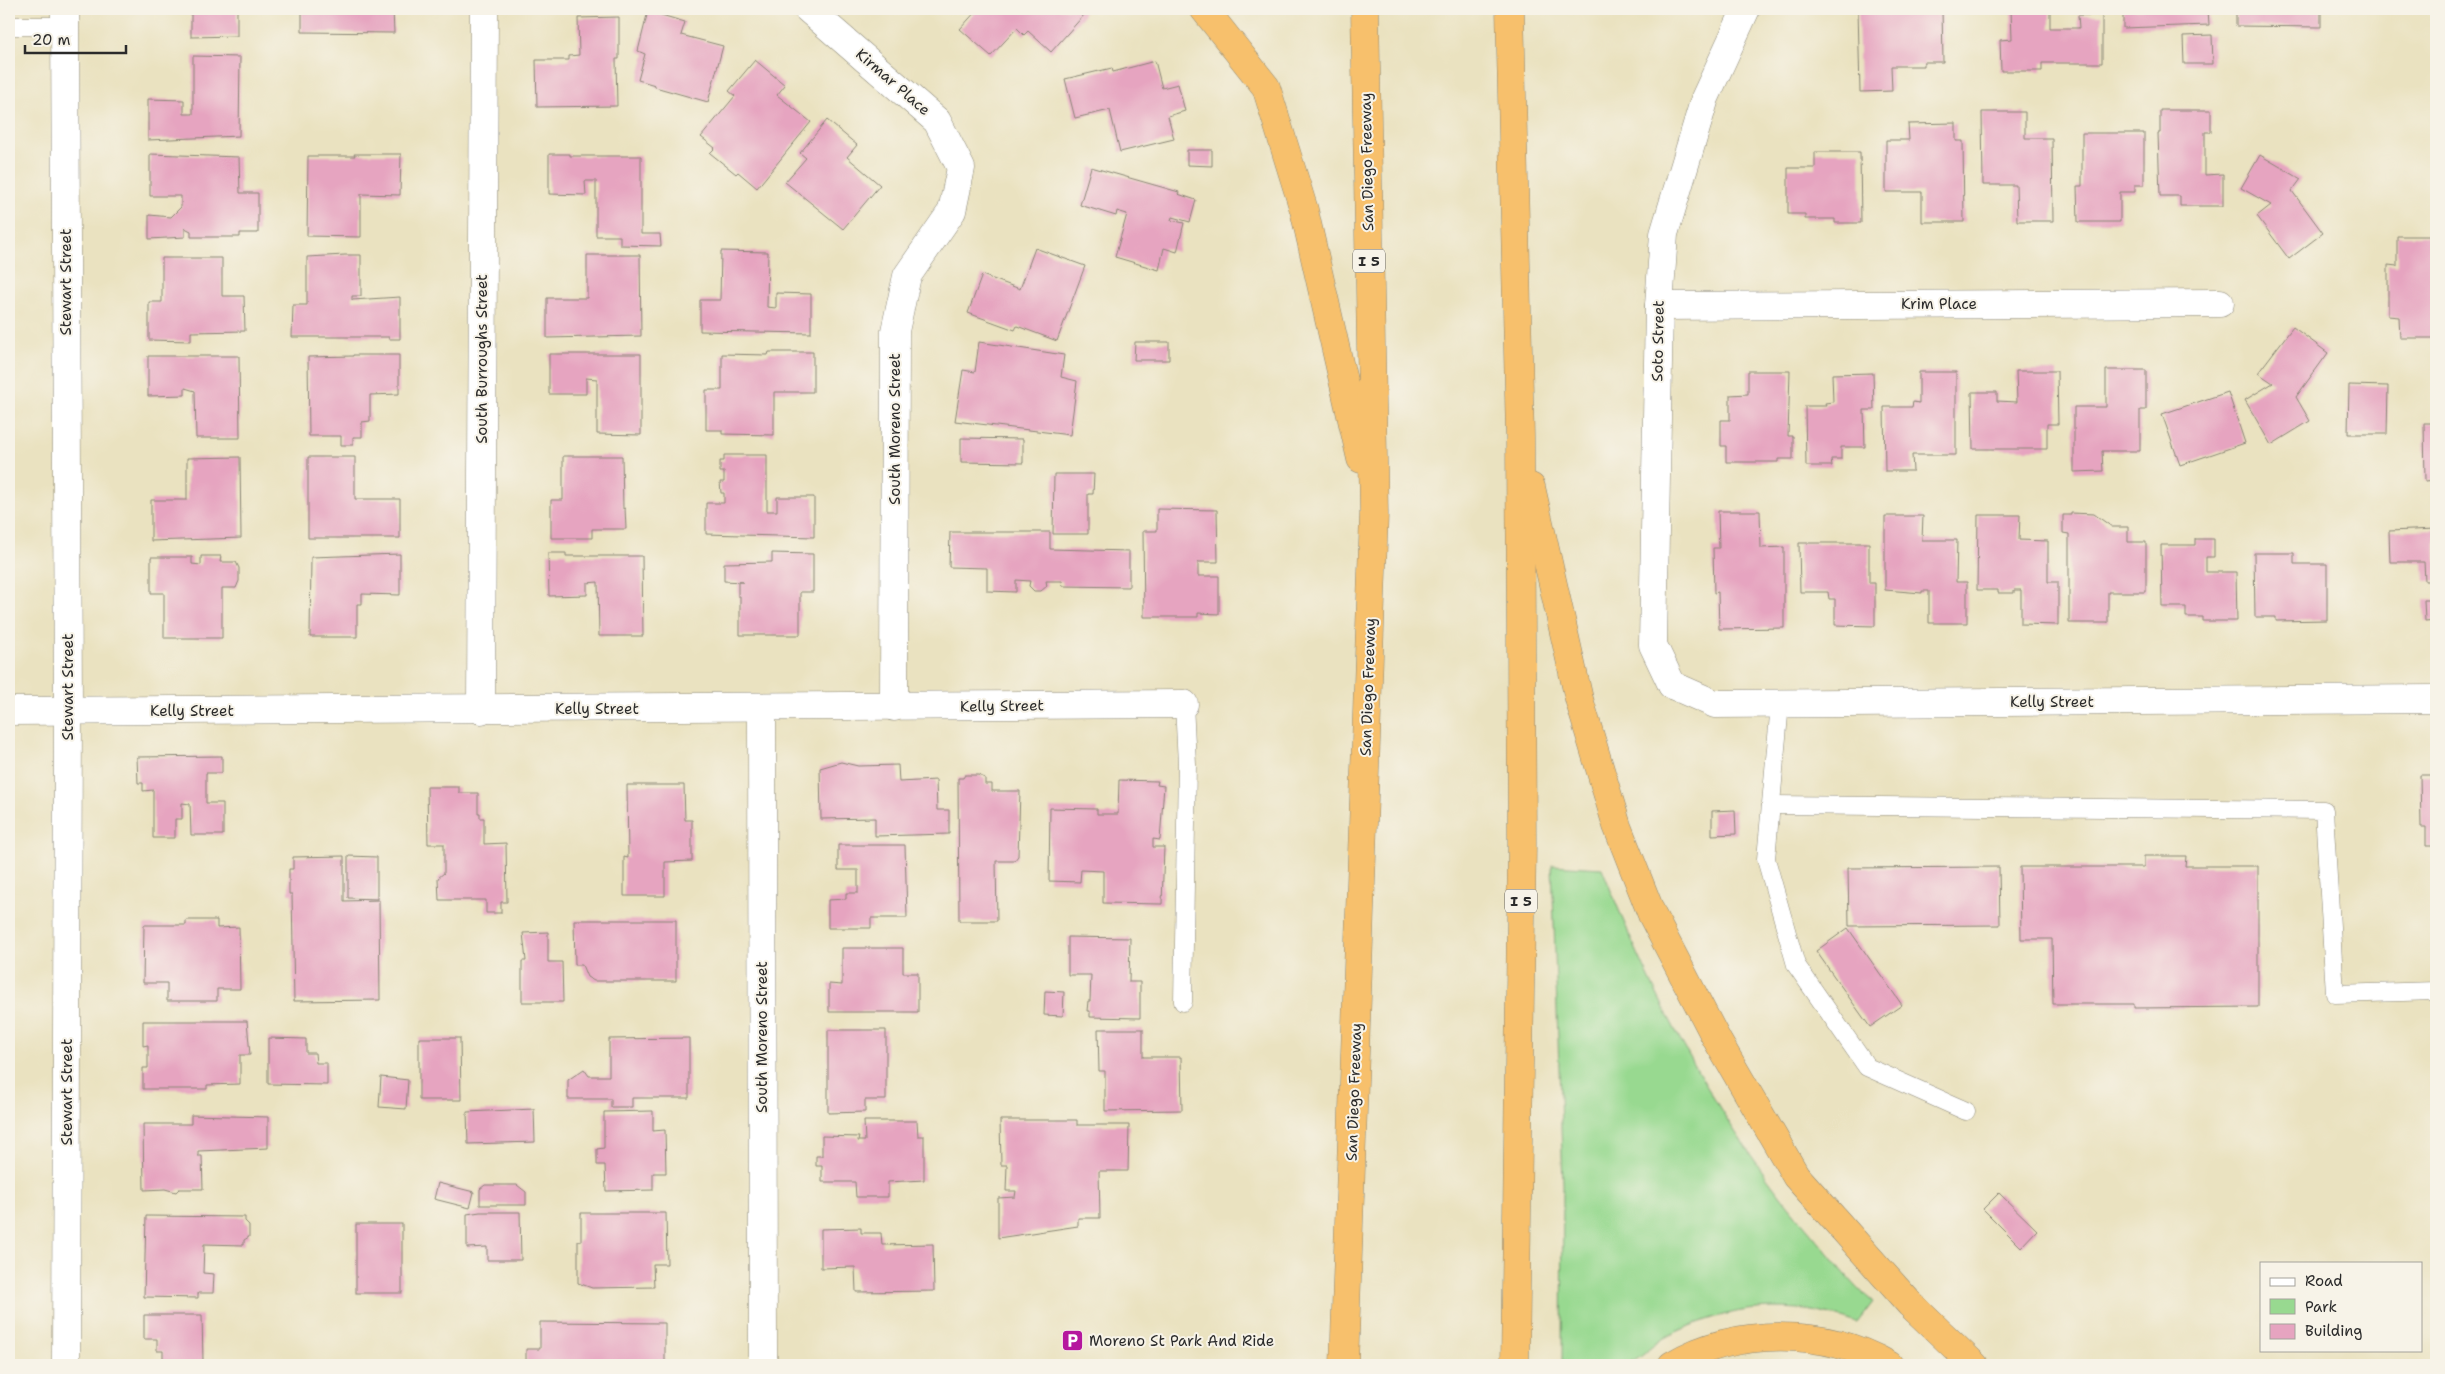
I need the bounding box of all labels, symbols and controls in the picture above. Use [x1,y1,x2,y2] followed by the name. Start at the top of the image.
[25,22,126,54] scale bar
[32,30,71,50] text: 20 m
[852,44,934,120] street label: Kirmar Place
[1356,93,1378,231] street label: San Diego Freeway
[56,229,76,335] street label: Stewart Street
[1353,250,1385,272] road number: I 5
[472,274,492,444] street label: South Burroughs Street
[1901,294,1977,314] street label: Krim Place
[1647,300,1669,382] street label: Soto Street
[885,353,905,505] street label: South Moreno Street
[1356,617,1380,757] street label: San Diego Freeway
[58,634,78,740] street label: Stewart Street
[2010,692,2094,712] street label: Kelly Street
[960,695,1044,717] street label: Kelly Street
[555,699,639,719] street label: Kelly Street
[150,701,234,721] street label: Kelly Street
[1505,889,1537,912] road number: I 5
[752,961,772,1113] street label: South Moreno Street
[1342,1022,1366,1162] street label: San Diego Freeway
[57,1039,77,1145] street label: Stewart Street
[2260,1262,2422,1352] legend
[2305,1271,2343,1291] text: Road
[2305,1297,2337,1317] text: Park
[2305,1321,2362,1341] text: Building
[1061,1329,1085,1353] parking icon: Moreno St Park And Ride
[1089,1331,1274,1351] place label: Moreno St Park And Ride

